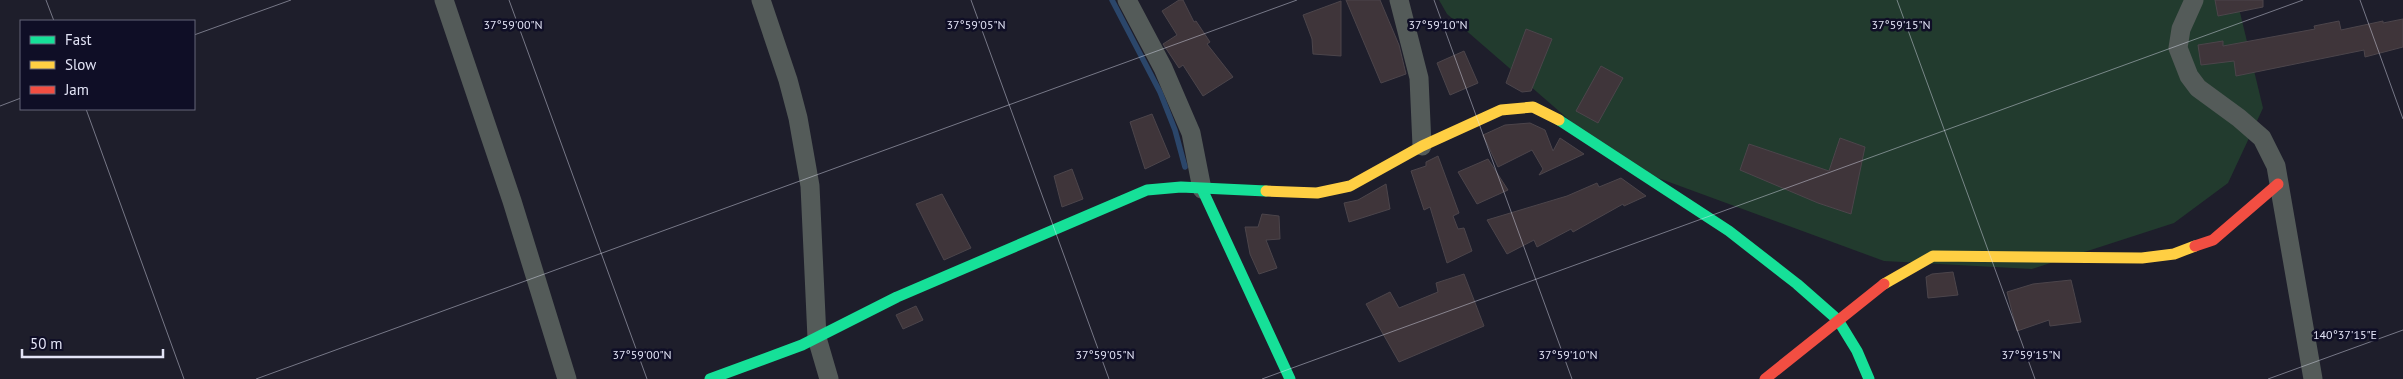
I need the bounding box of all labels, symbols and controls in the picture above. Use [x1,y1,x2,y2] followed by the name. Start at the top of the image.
[483,17,543,32] text: 37°59'00"N
[946,17,1006,32] text: 37°59'05"N
[1408,17,1468,32] text: 37°59'10"N
[1871,17,1931,32] text: 37°59'15"N
[20,20,195,110] legend
[65,30,92,49] text: Fast
[65,55,96,74] text: Slow
[64,80,89,99] text: Jam
[22,326,164,358] scale bar
[2313,327,2377,342] text: 140°37'15"E
[30,334,63,353] text: 50 m
[612,347,672,362] text: 37°59'00"N
[1075,347,1135,362] text: 37°59'05"N
[1538,347,1598,362] text: 37°59'10"N
[2001,347,2061,362] text: 37°59'15"N

